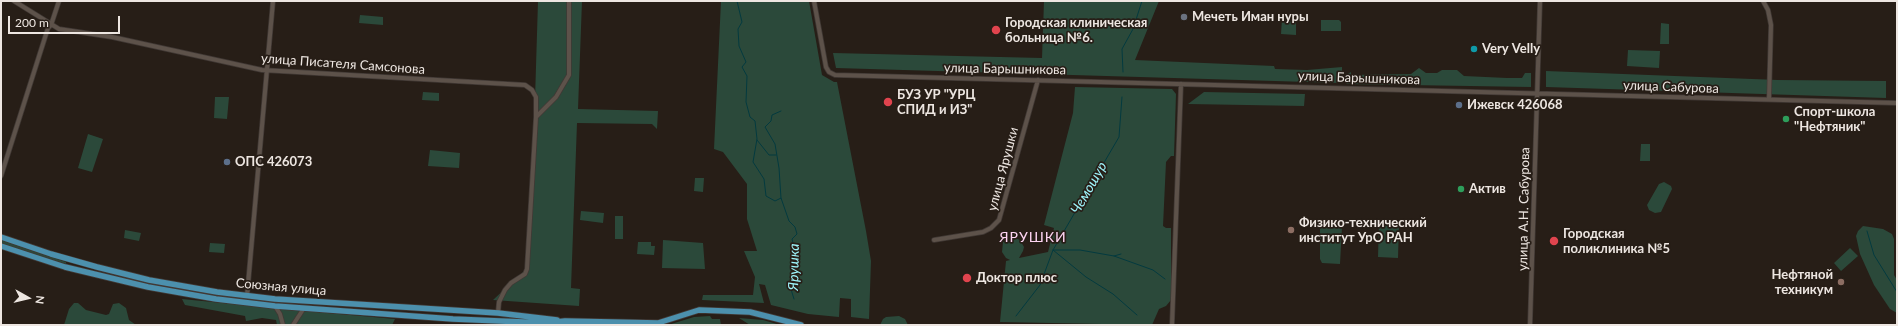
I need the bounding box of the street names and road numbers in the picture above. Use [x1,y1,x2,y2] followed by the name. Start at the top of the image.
[261,50,425,78] street label: улица Писателя Самсонова
[944,60,1066,78] street label: улица Барышникова
[1298,68,1420,88] street label: улица Барышникова
[1623,78,1719,96] street label: улица Сабурова
[984,125,1022,213] street label: улица Ярушки
[1515,147,1533,271] street label: улица А.Н. Сабурова
[235,275,327,299] street label: Союзная улица

